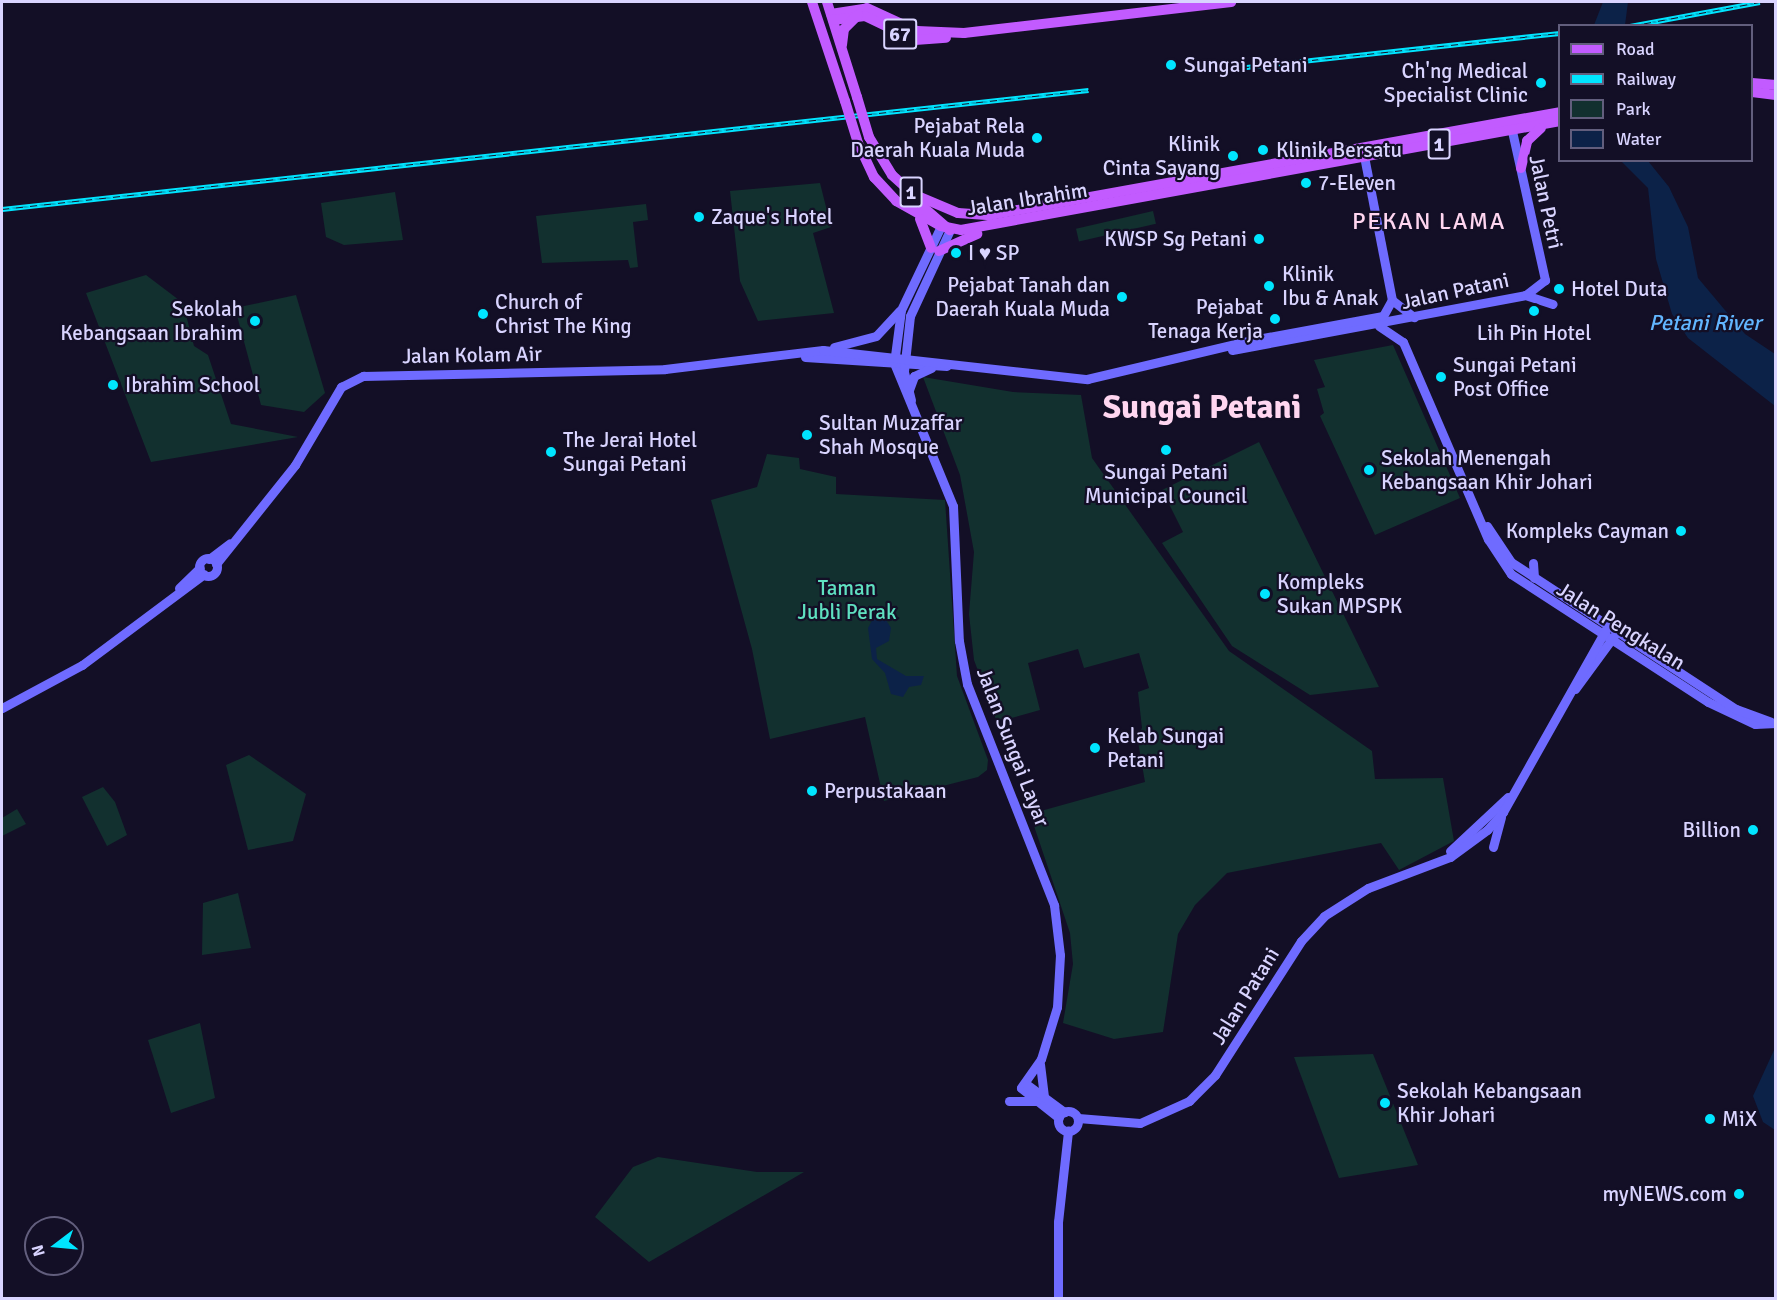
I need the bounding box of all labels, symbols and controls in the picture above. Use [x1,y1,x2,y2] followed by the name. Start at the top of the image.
[882,17,918,51] road number: 67
[1558,24,1753,162] legend
[1616,38,1655,60] text: Road
[1184,52,1308,78] place label: Sungai Petani
[1162,56,1180,74] marker: Sungai Petani
[1384,58,1528,108] place label: Ch'ng Medical Specialist Clinic
[1616,68,1676,90] text: Railway
[1532,74,1550,92] marker: Ch'ng Medical Specialist Clinic
[1616,98,1651,120] text: Park
[850,113,1025,163] place label: Pejabat Rela Daerah Kuala Muda
[1427,127,1451,161] road number: 1
[1616,128,1661,150] text: Water
[1030,131,1044,145] marker: Pejabat Rela Daerah Kuala Muda
[1103,131,1220,181] place label: Klinik Cinta Sayang
[1276,137,1402,163] place label: Klinik Bersatu
[1254,141,1272,159] marker: Klinik Bersatu
[1224,147,1242,165] marker: Klinik Cinta Sayang
[1524,153,1568,251] street label: Jalan Petri
[1318,170,1396,196] place label: 7-Eleven
[899,175,923,209] road number: 1
[1299,176,1313,190] marker: 7-Eleven
[965,177,1089,221] street label: Jalan Ibrahim
[711,204,833,230] place label: Zaque's Hotel
[1352,208,1506,236] district label: PEKAN LAMA
[692,210,706,224] marker: Zaque's Hotel
[1104,226,1247,252] place label: KWSP Sg Petani
[1252,232,1266,246] marker: KWSP Sg Petani
[968,240,1028,266] place label: I ♥ SP
[949,246,963,260] marker: I ♥ SP
[1282,261,1379,311] place label: Klinik Ibu & Anak
[1399,267,1511,315] street label: Jalan Patani
[935,272,1110,322] place label: Pejabat Tanah dan Daerah Kuala Muda
[1571,276,1667,302] place label: Hotel Duta
[1260,277,1278,295] marker: Klinik Ibu & Anak
[1552,282,1566,296] marker: Hotel Duta
[495,289,632,339] place label: Church of Christ The King
[1115,290,1129,304] marker: Pejabat Tanah dan Daerah Kuala Muda
[1148,294,1263,344] place label: Pejabat Tenaga Kerja
[60,296,243,346] place label: Sekolah Kebangsaan Ibrahim
[1527,304,1541,318] marker: Lih Pin Hotel
[476,307,490,321] marker: Church of Christ The King
[1649,310,1761,336] water label: Petani River
[1268,312,1282,326] marker: Pejabat Tenaga Kerja
[248,314,262,328] marker: Sekolah Kebangsaan Ibrahim
[1477,320,1591,346] place label: Lih Pin Hotel
[402,341,542,369] street label: Jalan Kolam Air
[1453,352,1577,402] place label: Sungai Petani Post Office
[1434,370,1448,384] marker: Sungai Petani Post Office
[125,372,260,398] place label: Ibrahim School
[106,378,120,392] marker: Ibrahim School
[1103,388,1301,428] district label: Sungai Petani
[819,410,962,460] place label: Sultan Muzaffar Shah Mosque
[563,427,697,477] place label: The Jerai Hotel Sungai Petani
[800,428,814,442] marker: Sultan Muzaffar Shah Mosque
[1159,443,1173,457] marker: Sungai Petani Municipal Council
[544,445,558,459] marker: The Jerai Hotel Sungai Petani
[1381,445,1593,495] place label: Sekolah Menengah Kebangsaan Khir Johari
[1085,459,1247,509] place label: Sungai Petani Municipal Council
[1362,463,1376,477] marker: Sekolah Menengah Kebangsaan Khir Johari
[1506,518,1669,544] place label: Kompleks Cayman
[1674,524,1688,538] marker: Kompleks Cayman
[1277,569,1402,619] place label: Kompleks Sukan MPSPK
[798,575,896,625] park label: Taman Jubli Perak
[1552,577,1690,675] street label: Jalan Pengkalan
[1258,587,1272,601] marker: Kompleks Sukan MPSPK
[971,664,1055,830] street label: Jalan Sungai Layar
[1107,723,1224,773] place label: Kelab Sungai Petani
[1088,741,1102,755] marker: Kelab Sungai Petani
[824,778,947,804] place label: Perpustakaan
[805,784,819,798] marker: Perpustakaan
[1683,817,1741,843] place label: Billion
[1746,823,1760,837] marker: Billion
[1205,943,1285,1049] street label: Jalan Patani
[1397,1078,1582,1128] place label: Sekolah Kebangsaan Khir Johari
[1378,1096,1392,1110] marker: Sekolah Kebangsaan Khir Johari
[1722,1106,1757,1132] place label: MiX
[1703,1112,1717,1126] marker: MiX
[1602,1181,1727,1207] place label: myNEWS.com
[1732,1187,1746,1201] marker: myNEWS.com
[24,1216,84,1276] north arrow
[27,1242,50,1259] text: N

